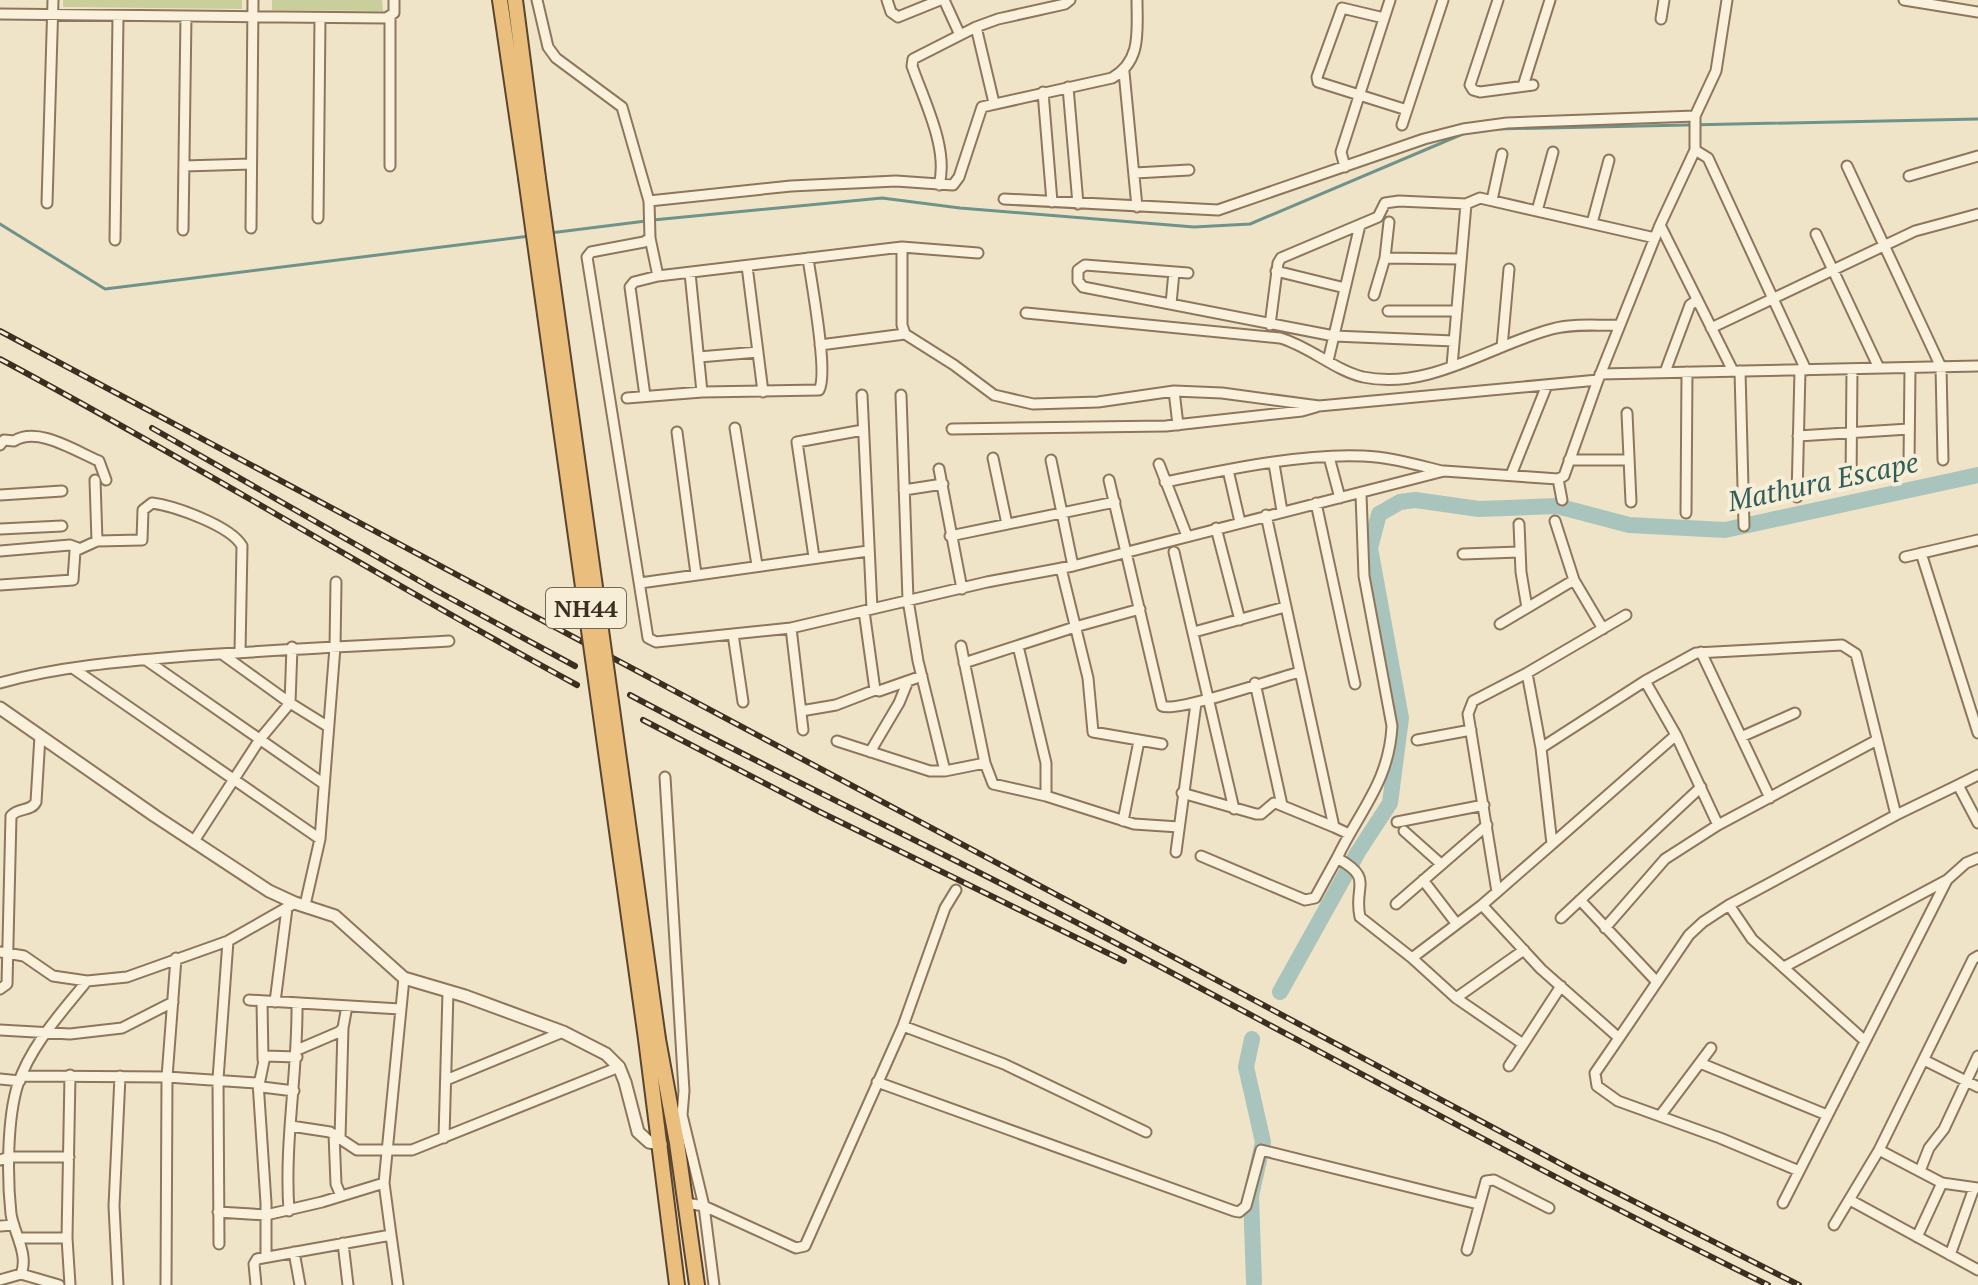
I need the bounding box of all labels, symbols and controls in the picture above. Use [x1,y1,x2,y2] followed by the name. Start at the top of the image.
[1723,443,1922,519] water label: Mathura Escape
[546,588,626,628] road number: NH44

